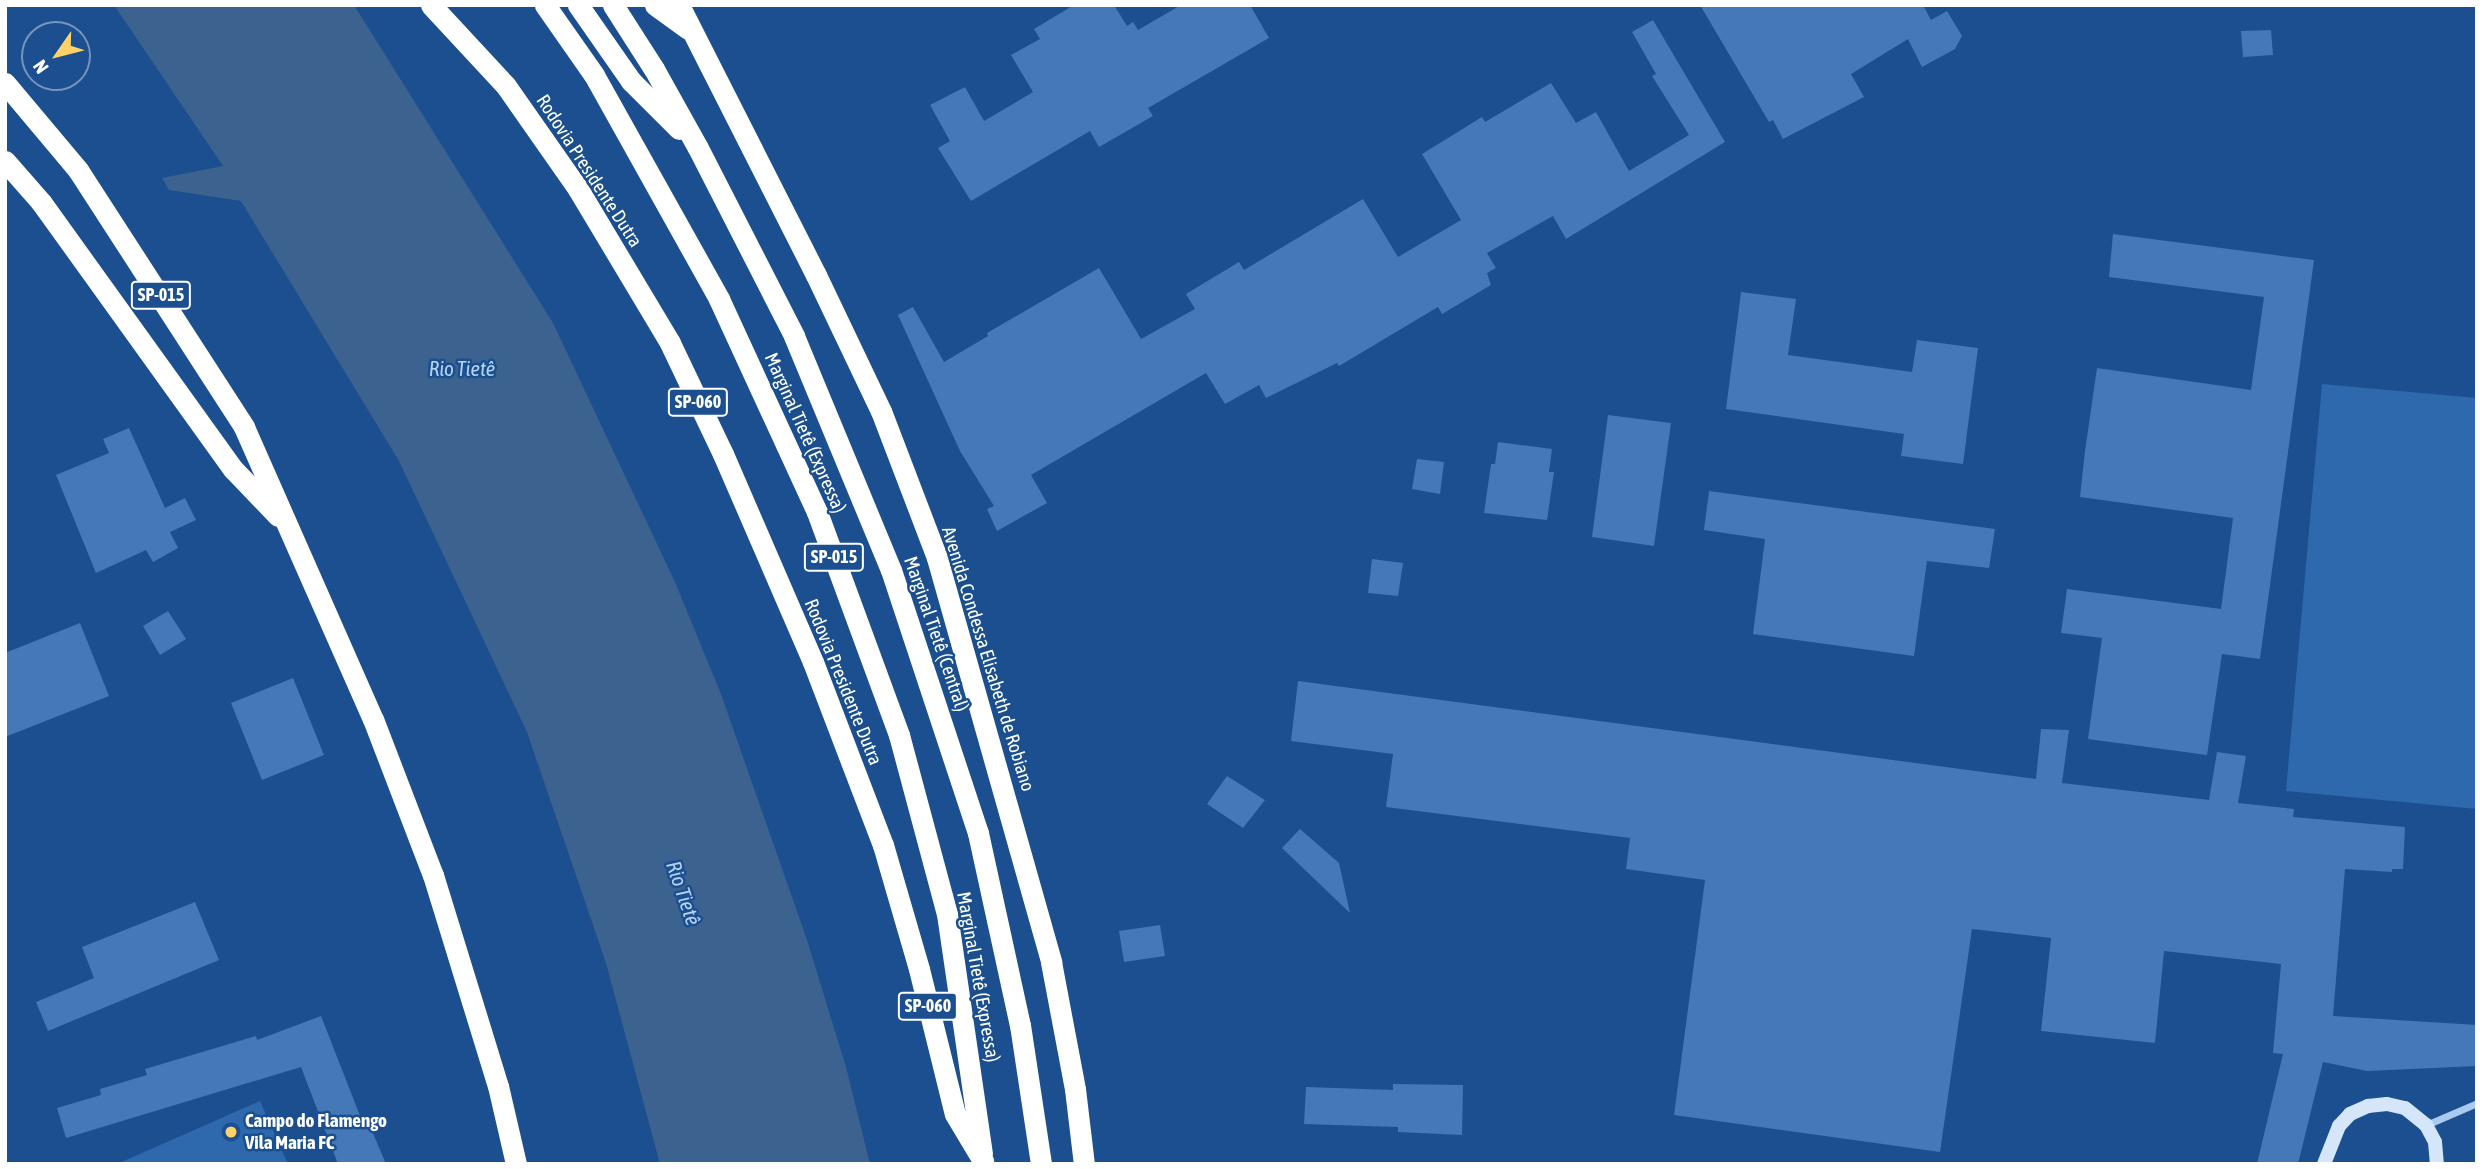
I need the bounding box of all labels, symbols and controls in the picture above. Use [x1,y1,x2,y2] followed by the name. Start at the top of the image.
[21,21,91,91] north arrow
[28,56,53,78] text: N
[531,91,647,251] street label: Rodovia Presidente Dutra
[130,281,192,310] road number: SP-015
[759,349,851,517] street label: Marginal Tietê (Expressa)
[429,355,495,381] water label: Rio Tietê
[666,388,730,416] road number: SP-060
[937,524,1039,794] street label: Avenida Condessa Elisabeth de Robiano
[802,542,866,572] road number: SP-015
[899,554,973,714] street label: Marginal Tietê (Central)
[799,596,887,768] street label: Rodovia Presidente Dutra
[661,857,707,929] water label: Rio Tietê
[952,890,1004,1064] street label: Marginal Tietê (Expressa)
[897,992,960,1021] road number: SP-060
[245,1110,387,1154] place label: Campo do Flamengo Vila Maria FC
[223,1124,239,1140] marker: Campo do Flamengo Vila Maria FC

